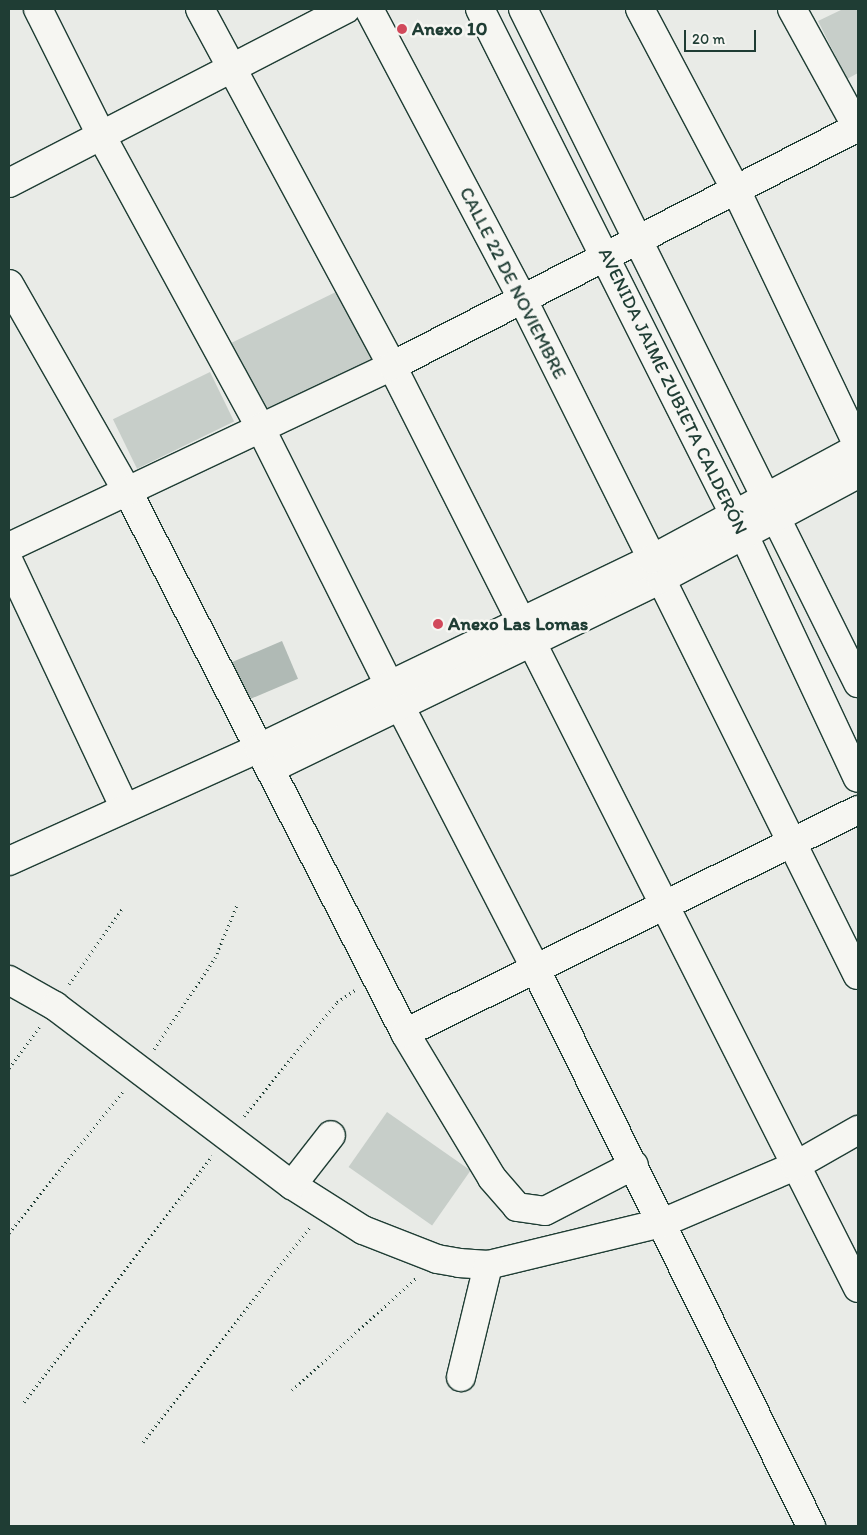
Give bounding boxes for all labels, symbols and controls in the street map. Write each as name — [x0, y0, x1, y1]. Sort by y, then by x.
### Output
place label: Anexo 10 — [412, 18, 487, 40]
scale bar — [687, 20, 760, 52]
marker: Anexo 10 — [396, 23, 408, 35]
text: 20 m — [692, 30, 725, 48]
street label: CALLE 22 DE NOVIEMBRE — [455, 183, 571, 383]
street label: AVENIDA JAIME ZUBIETA CALDERÓN — [594, 246, 752, 536]
place label: Anexo Las Lomas — [448, 613, 588, 635]
marker: Anexo Las Lomas — [432, 618, 444, 630]

